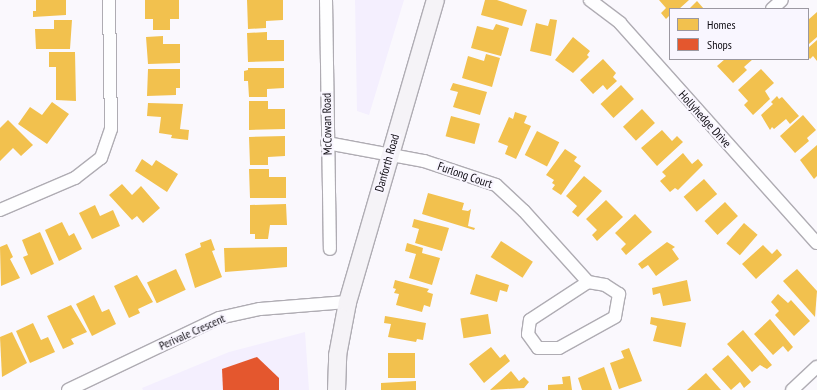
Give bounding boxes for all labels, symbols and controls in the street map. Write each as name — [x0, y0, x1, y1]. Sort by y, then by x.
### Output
legend — [669, 8, 809, 60]
text: Homes — [707, 17, 735, 32]
text: Shops — [707, 37, 732, 52]
street label: Hollyhedge Drive — [676, 88, 734, 150]
street label: McCowan Road — [319, 93, 335, 155]
street label: Danforth Road — [372, 132, 402, 194]
street label: Furlong Court — [436, 159, 494, 191]
street label: Perivale Crescent — [157, 311, 227, 353]

